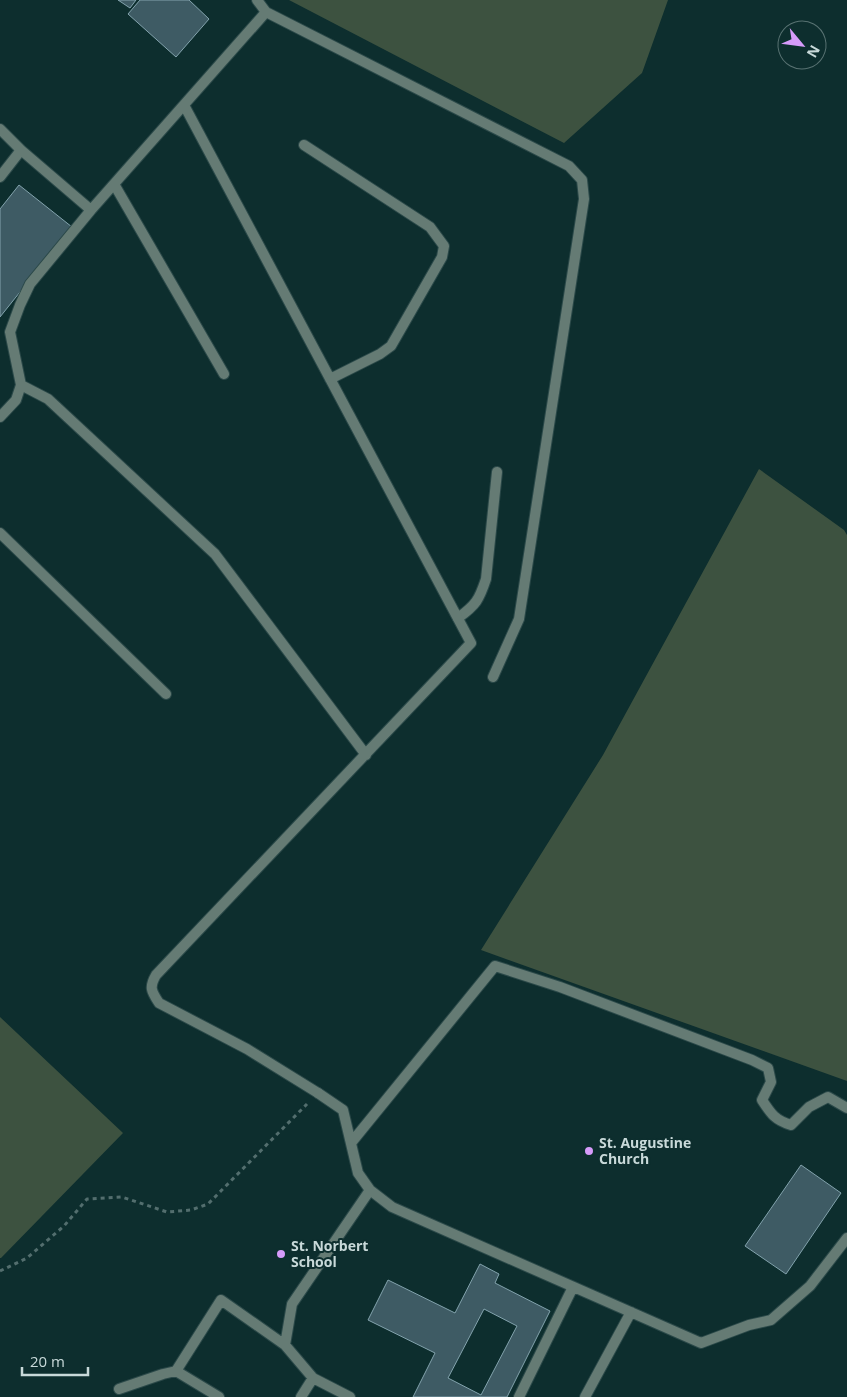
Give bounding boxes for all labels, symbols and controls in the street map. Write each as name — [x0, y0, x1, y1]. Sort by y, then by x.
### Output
north arrow — [777, 20, 827, 70]
text: N — [803, 42, 825, 61]
place label: St. Augustine Church — [599, 1133, 691, 1168]
marker: St. Augustine Church — [583, 1145, 595, 1157]
place label: St. Norbert School — [291, 1236, 368, 1271]
marker: St. Norbert School — [275, 1248, 287, 1260]
scale bar — [22, 1344, 89, 1376]
text: 20 m — [30, 1351, 65, 1371]

